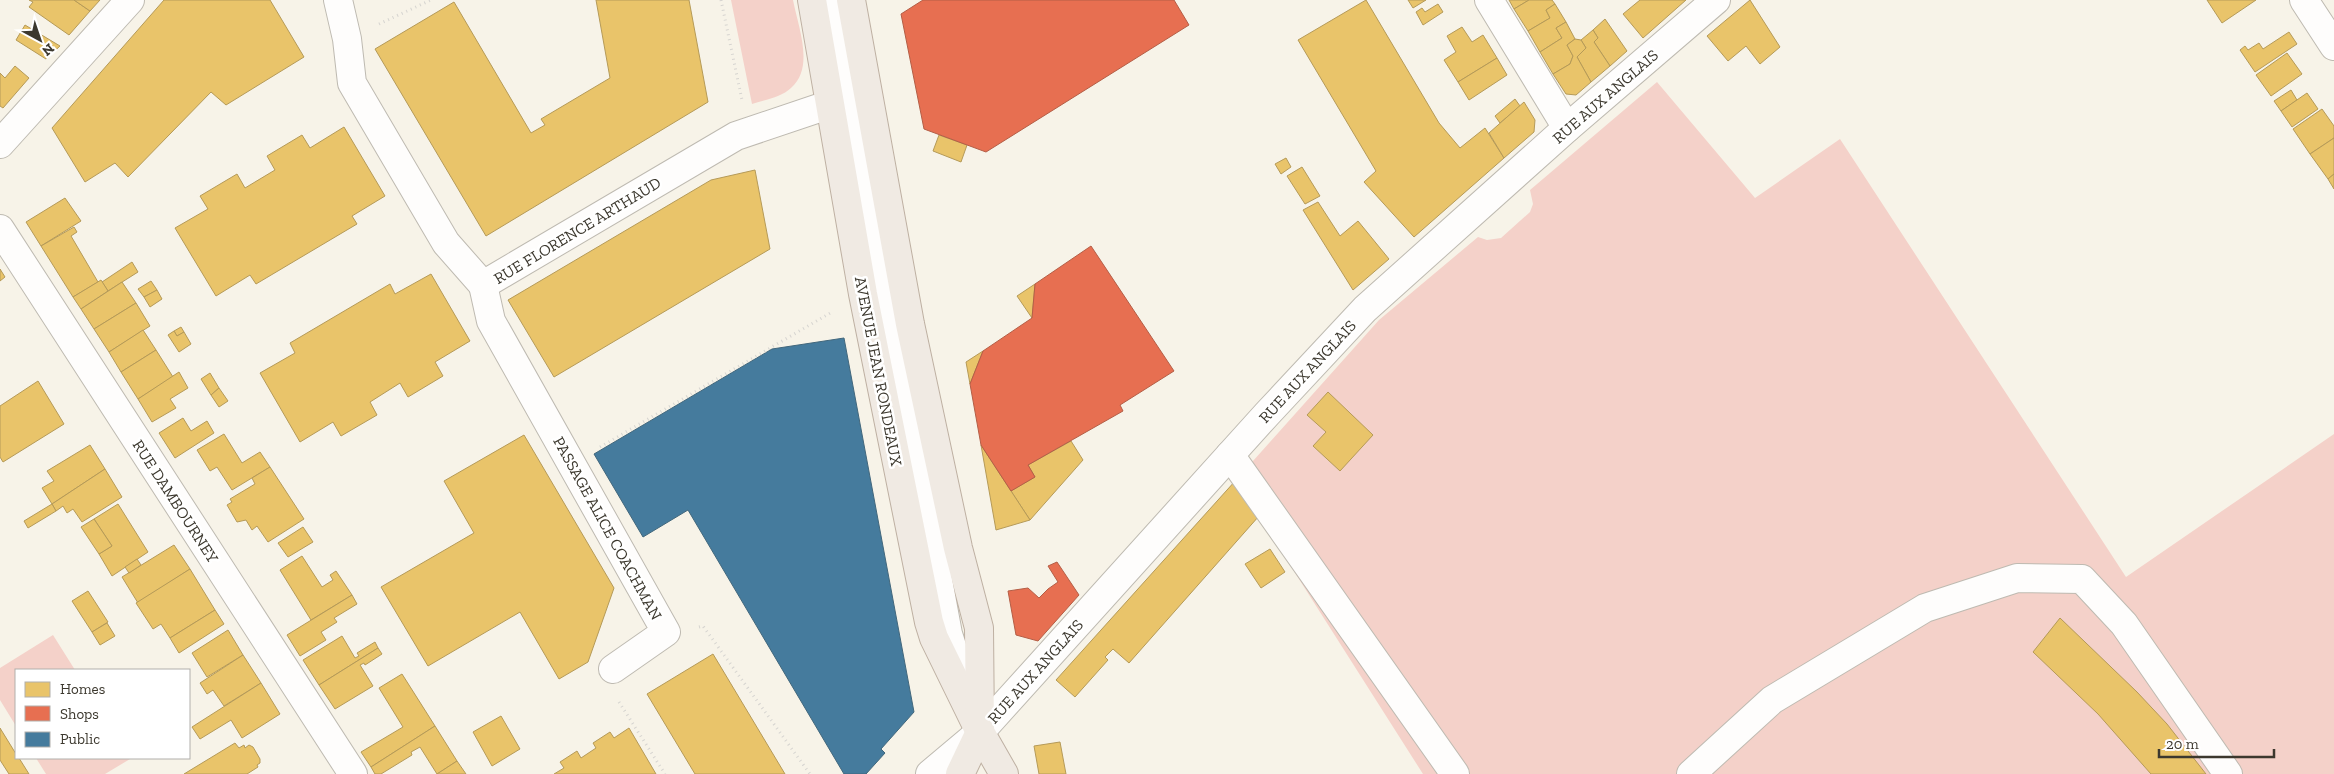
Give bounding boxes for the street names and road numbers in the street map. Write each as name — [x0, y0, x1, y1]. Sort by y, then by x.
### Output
street label: RUE AUX ANGLAIS — [1549, 45, 1662, 147]
street label: RUE FLORENCE ARTHAUD — [490, 173, 664, 288]
street label: AVENUE JEAN RONDEAUX — [851, 275, 906, 467]
street label: RUE AUX ANGLAIS — [1255, 316, 1360, 427]
street label: PASSAGE ALICE COACHMAN — [549, 433, 666, 623]
street label: RUE DAMBOURNEY — [129, 436, 223, 567]
street label: RUE AUX ANGLAIS — [984, 615, 1087, 727]

